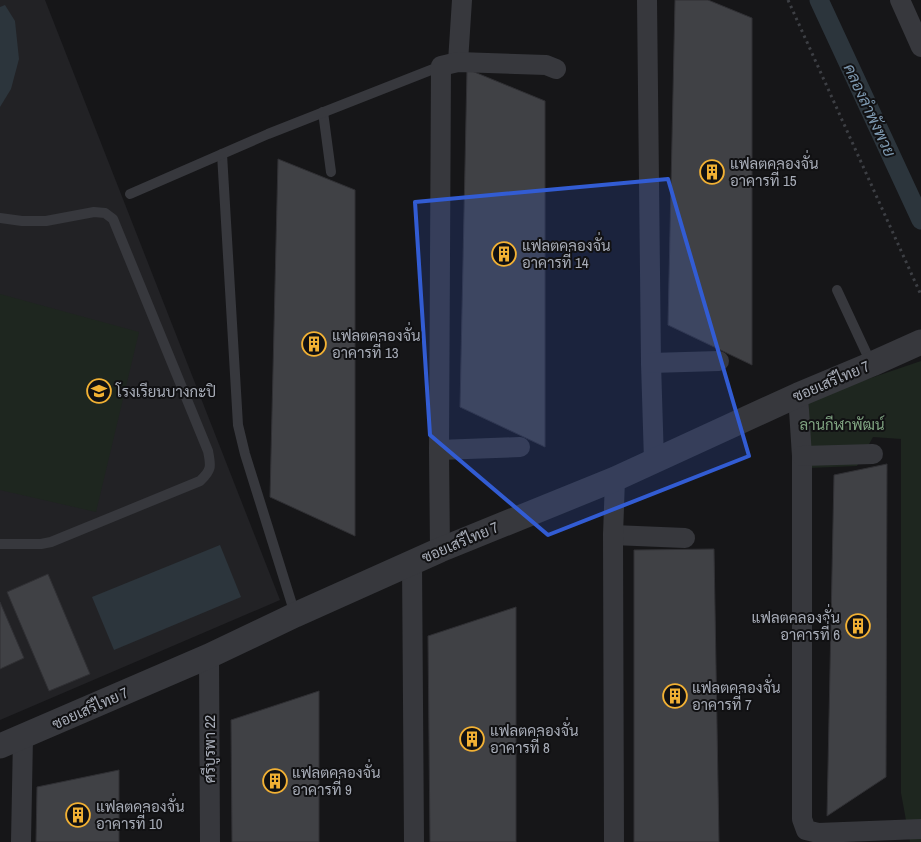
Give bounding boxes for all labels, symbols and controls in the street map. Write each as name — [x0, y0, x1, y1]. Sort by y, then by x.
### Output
water label: คลองลำพังพวย — [839, 60, 901, 160]
place label: แฟลตคลองจั่น อาคารที่ 15 — [730, 149, 819, 191]
building icon: แฟลตคลองจั่น อาคารที่ 15 — [699, 159, 725, 185]
place label: แฟลตคลองจั่น อาคารที่ 14 — [522, 231, 611, 273]
building icon: แฟลตคลองจั่น อาคารที่ 14 — [491, 241, 517, 267]
place label: แฟลตคลองจั่น อาคารที่ 13 — [332, 321, 421, 363]
building icon: แฟลตคลองจั่น อาคารที่ 13 — [301, 331, 327, 357]
street label: ซอยเสรีไทย 7 — [789, 355, 873, 407]
school or university icon: โรงเรียนบางกะปิ — [86, 378, 112, 404]
place label: โรงเรียนบางกะปิ — [115, 381, 216, 402]
park label: ลานกีฬาพัฒน์ — [799, 414, 885, 435]
street label: ซอยเสรีไทย 7 — [418, 516, 502, 568]
place label: แฟลตคลองจั่น อาคารที่ 6 — [751, 603, 840, 645]
building icon: แฟลตคลองจั่น อาคารที่ 6 — [845, 613, 871, 639]
place label: แฟลตคลองจั่น อาคารที่ 7 — [692, 673, 781, 715]
street label: ซอยเสรีไทย 7 — [48, 682, 132, 734]
building icon: แฟลตคลองจั่น อาคารที่ 7 — [662, 683, 688, 709]
street label: ศรีบูรพา 22 — [199, 715, 220, 783]
place label: แฟลตคลองจั่น อาคารที่ 8 — [490, 716, 579, 758]
building icon: แฟลตคลองจั่น อาคารที่ 8 — [459, 726, 485, 752]
place label: แฟลตคลองจั่น อาคารที่ 9 — [292, 758, 381, 800]
building icon: แฟลตคลองจั่น อาคารที่ 9 — [262, 768, 288, 794]
place label: แฟลตคลองจั่น อาคารที่ 10 — [96, 792, 185, 834]
building icon: แฟลตคลองจั่น อาคารที่ 10 — [65, 802, 91, 828]

